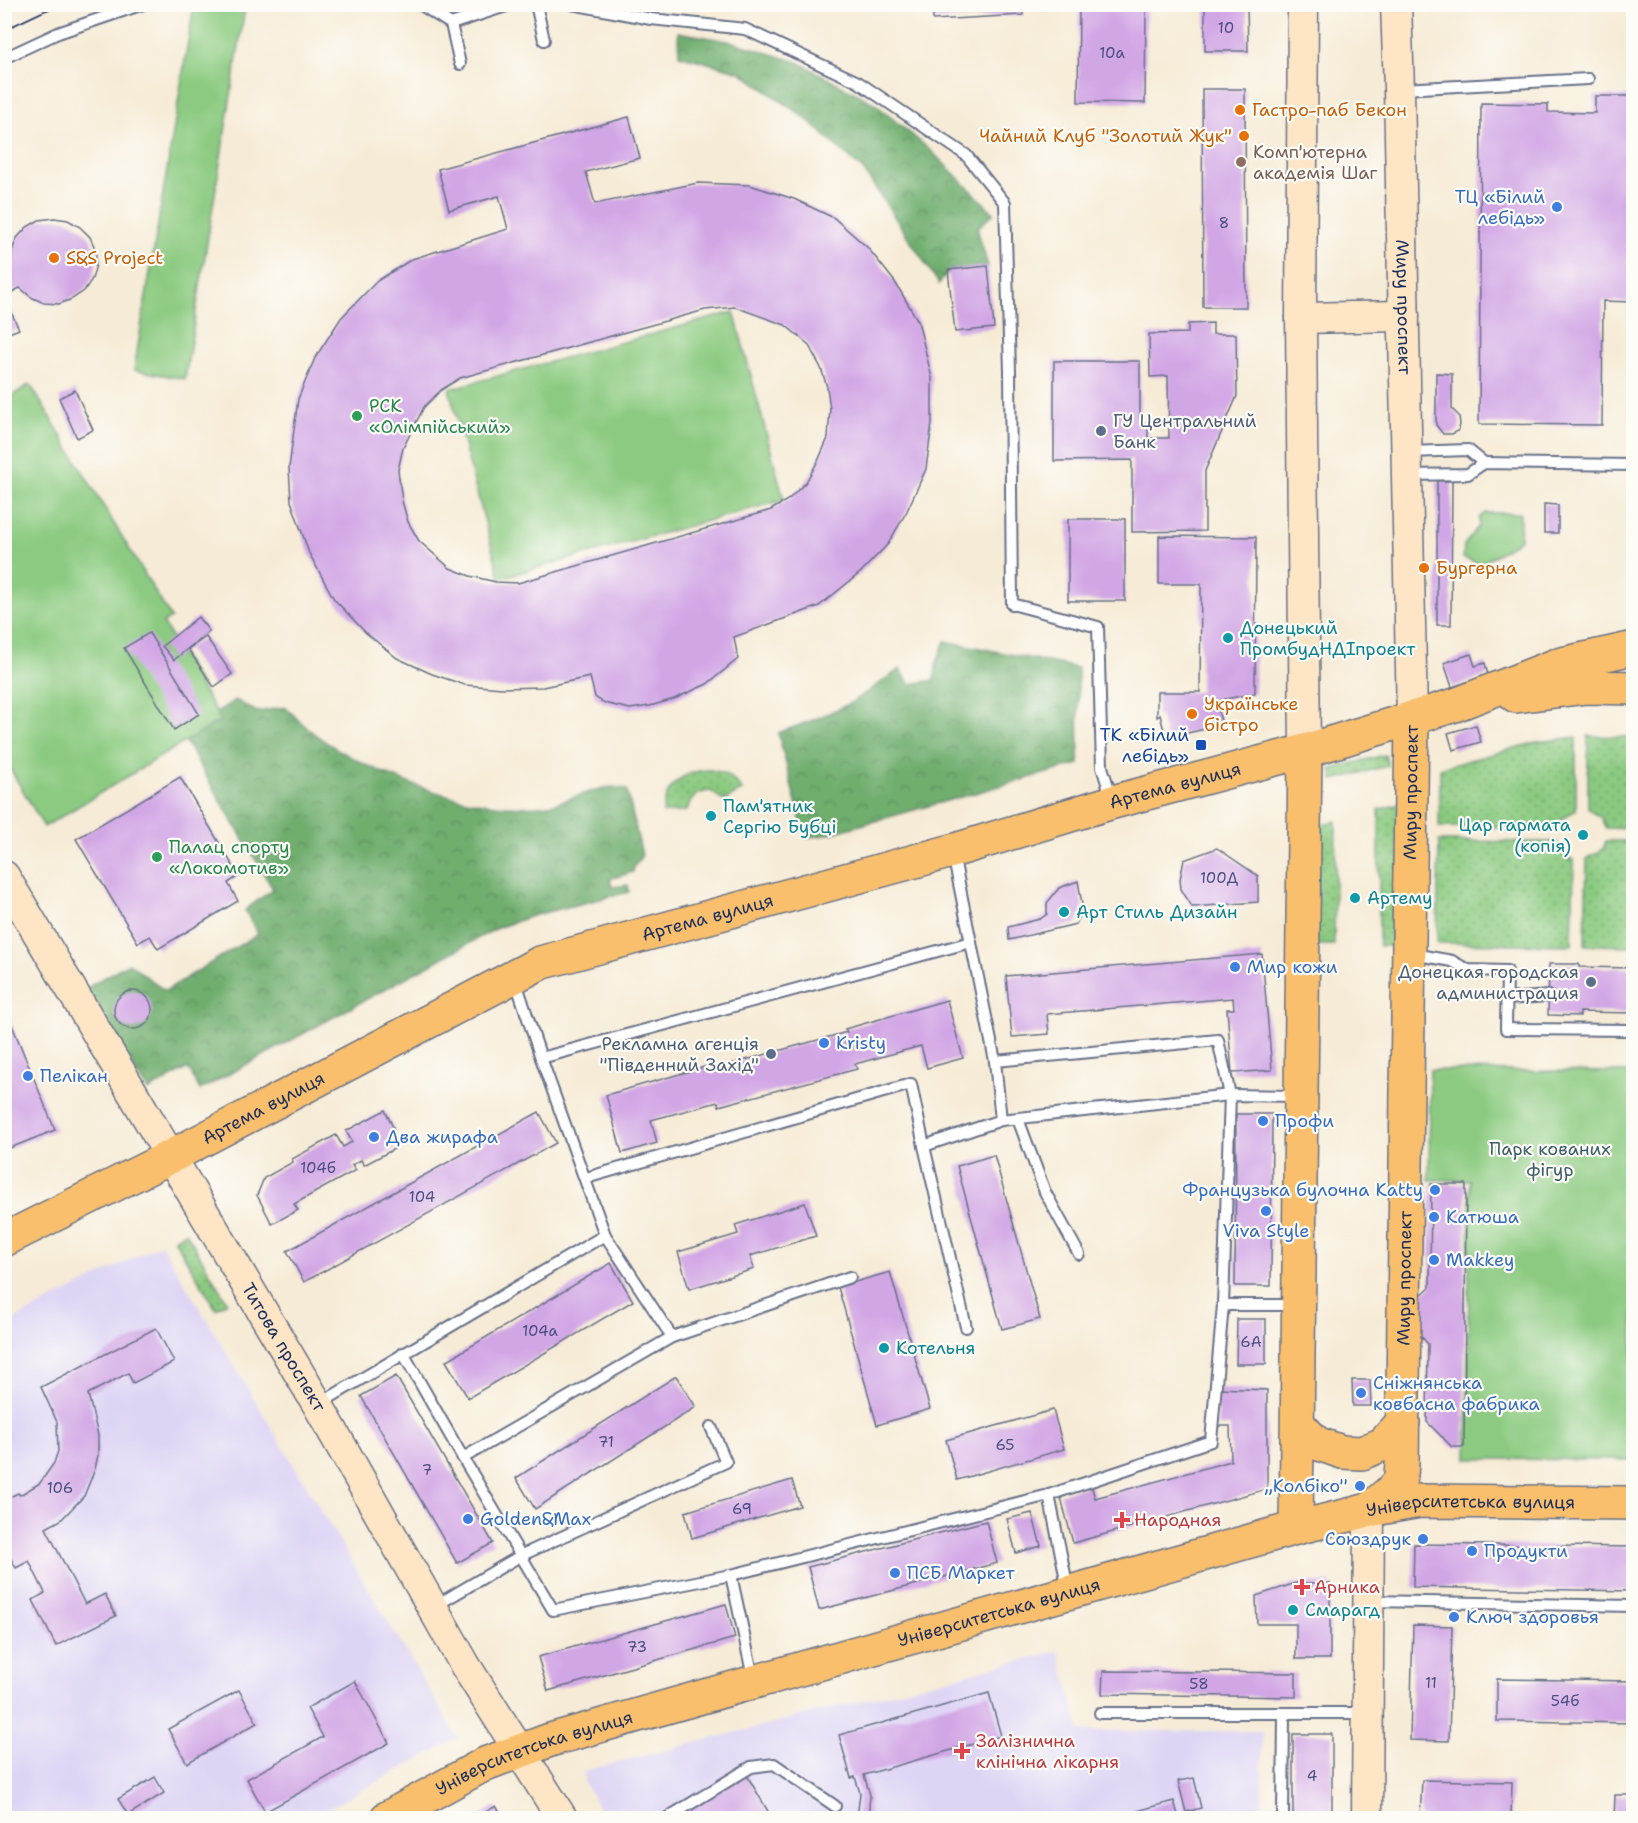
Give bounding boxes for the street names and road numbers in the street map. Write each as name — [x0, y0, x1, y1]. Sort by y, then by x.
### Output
street label: Миру проспект — [1390, 239, 1417, 376]
street label: Миру проспект — [1398, 724, 1424, 860]
street label: Артема вулиця — [1107, 756, 1244, 814]
street label: Артема вулиця — [639, 888, 776, 947]
street label: Артема вулиця — [198, 1066, 329, 1150]
street label: Миру проспект — [1392, 1210, 1417, 1346]
street label: Титова проспект — [236, 1278, 332, 1417]
street label: Університетська вулиця — [1364, 1489, 1575, 1522]
street label: Університетська вулиця — [895, 1572, 1103, 1653]
street label: Університетська вулиця — [431, 1705, 636, 1801]

